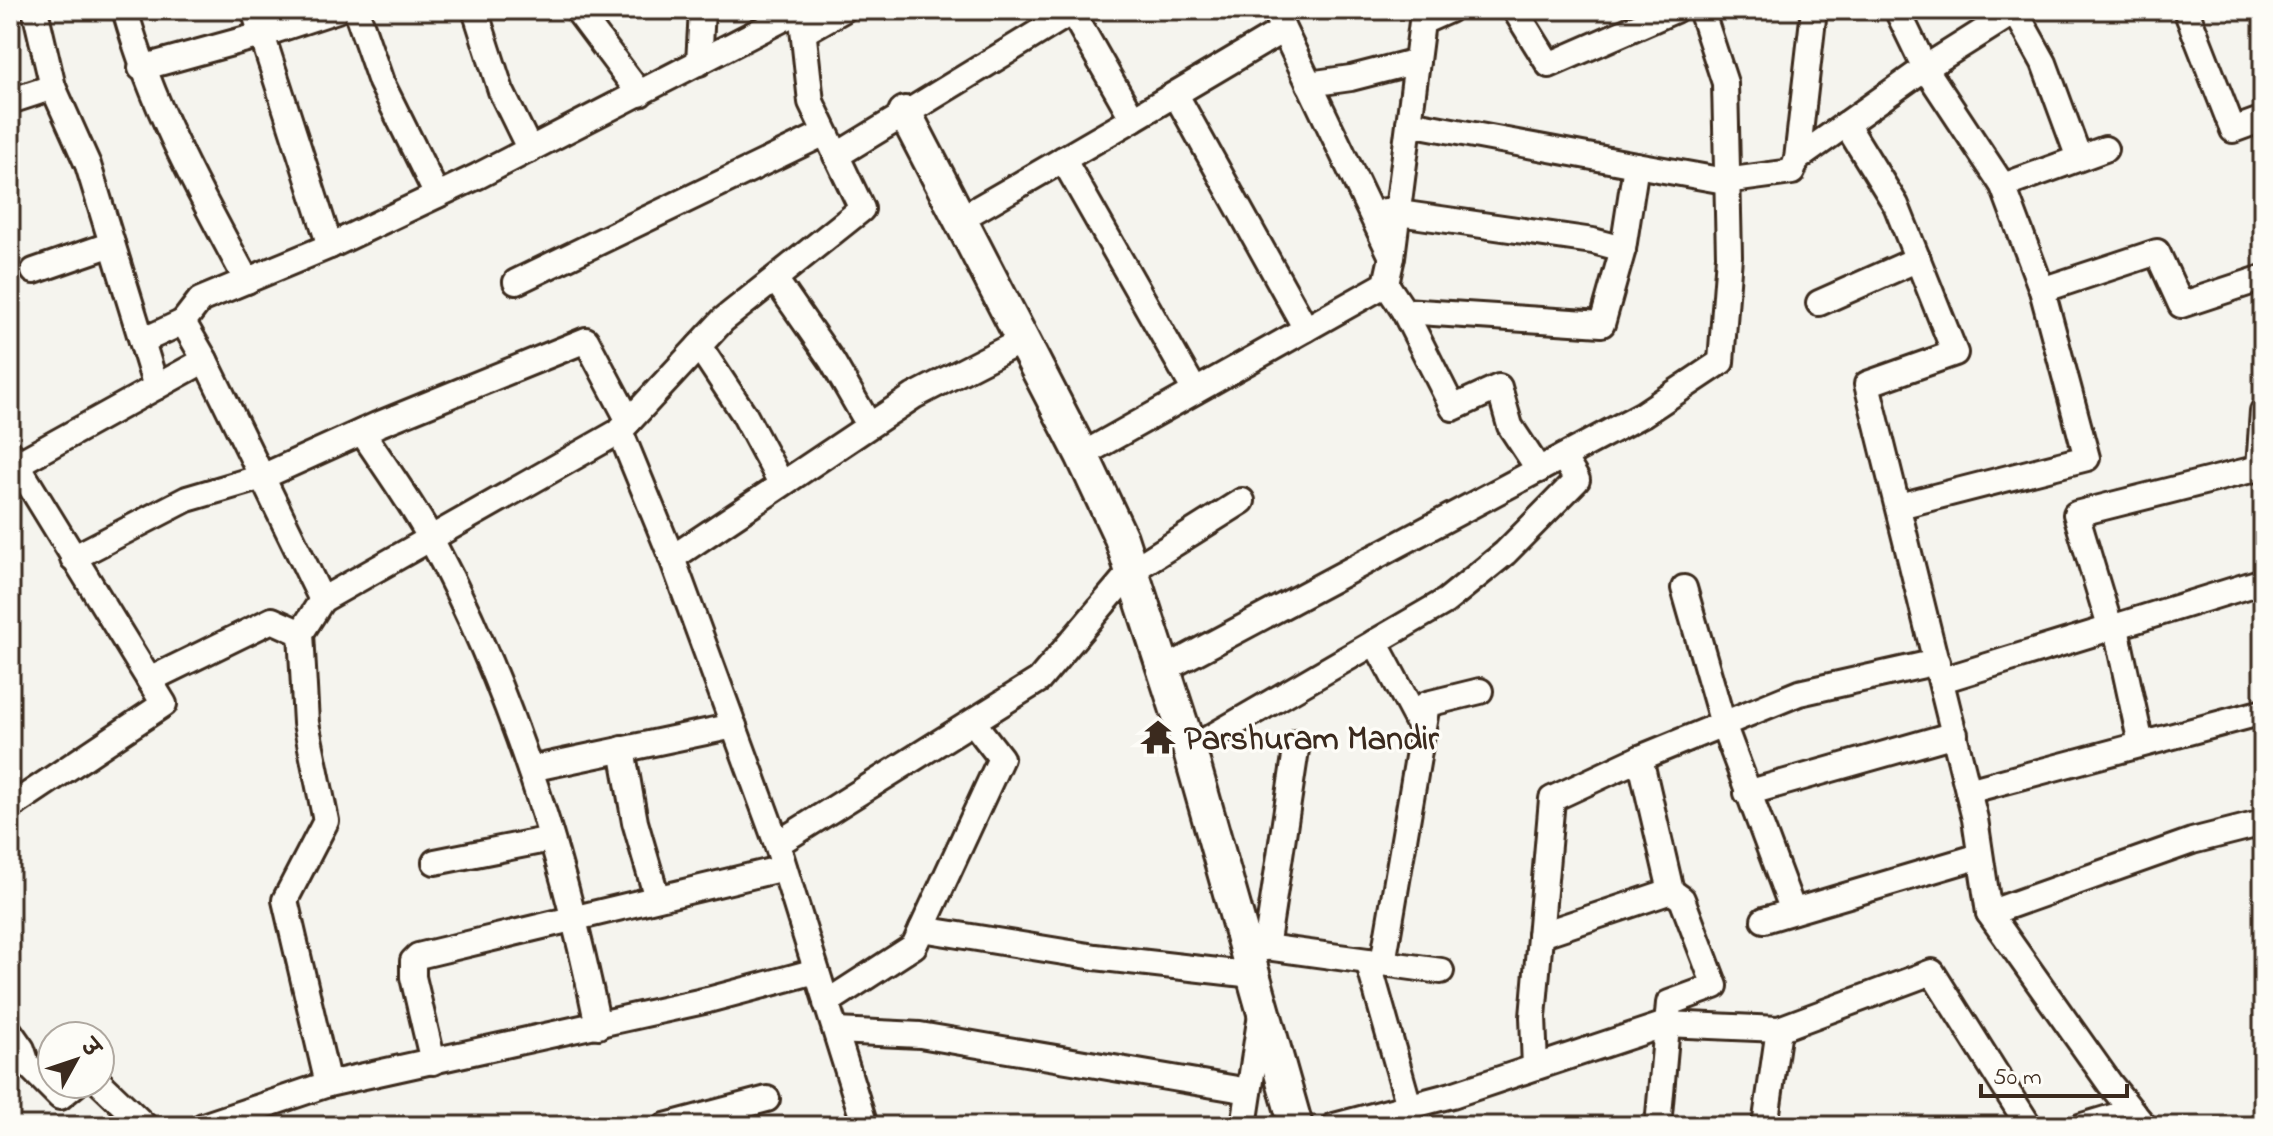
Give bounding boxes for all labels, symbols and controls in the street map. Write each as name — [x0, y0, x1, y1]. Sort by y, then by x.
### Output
place label: Parshuram Mandir — [1184, 716, 1440, 766]
temple icon: Parshuram Mandir — [1139, 718, 1177, 756]
north arrow — [36, 1020, 116, 1100]
text: उ — [71, 1032, 107, 1067]
scale bar — [1981, 1048, 2127, 1098]
text: 50 m — [1993, 1061, 2042, 1096]

